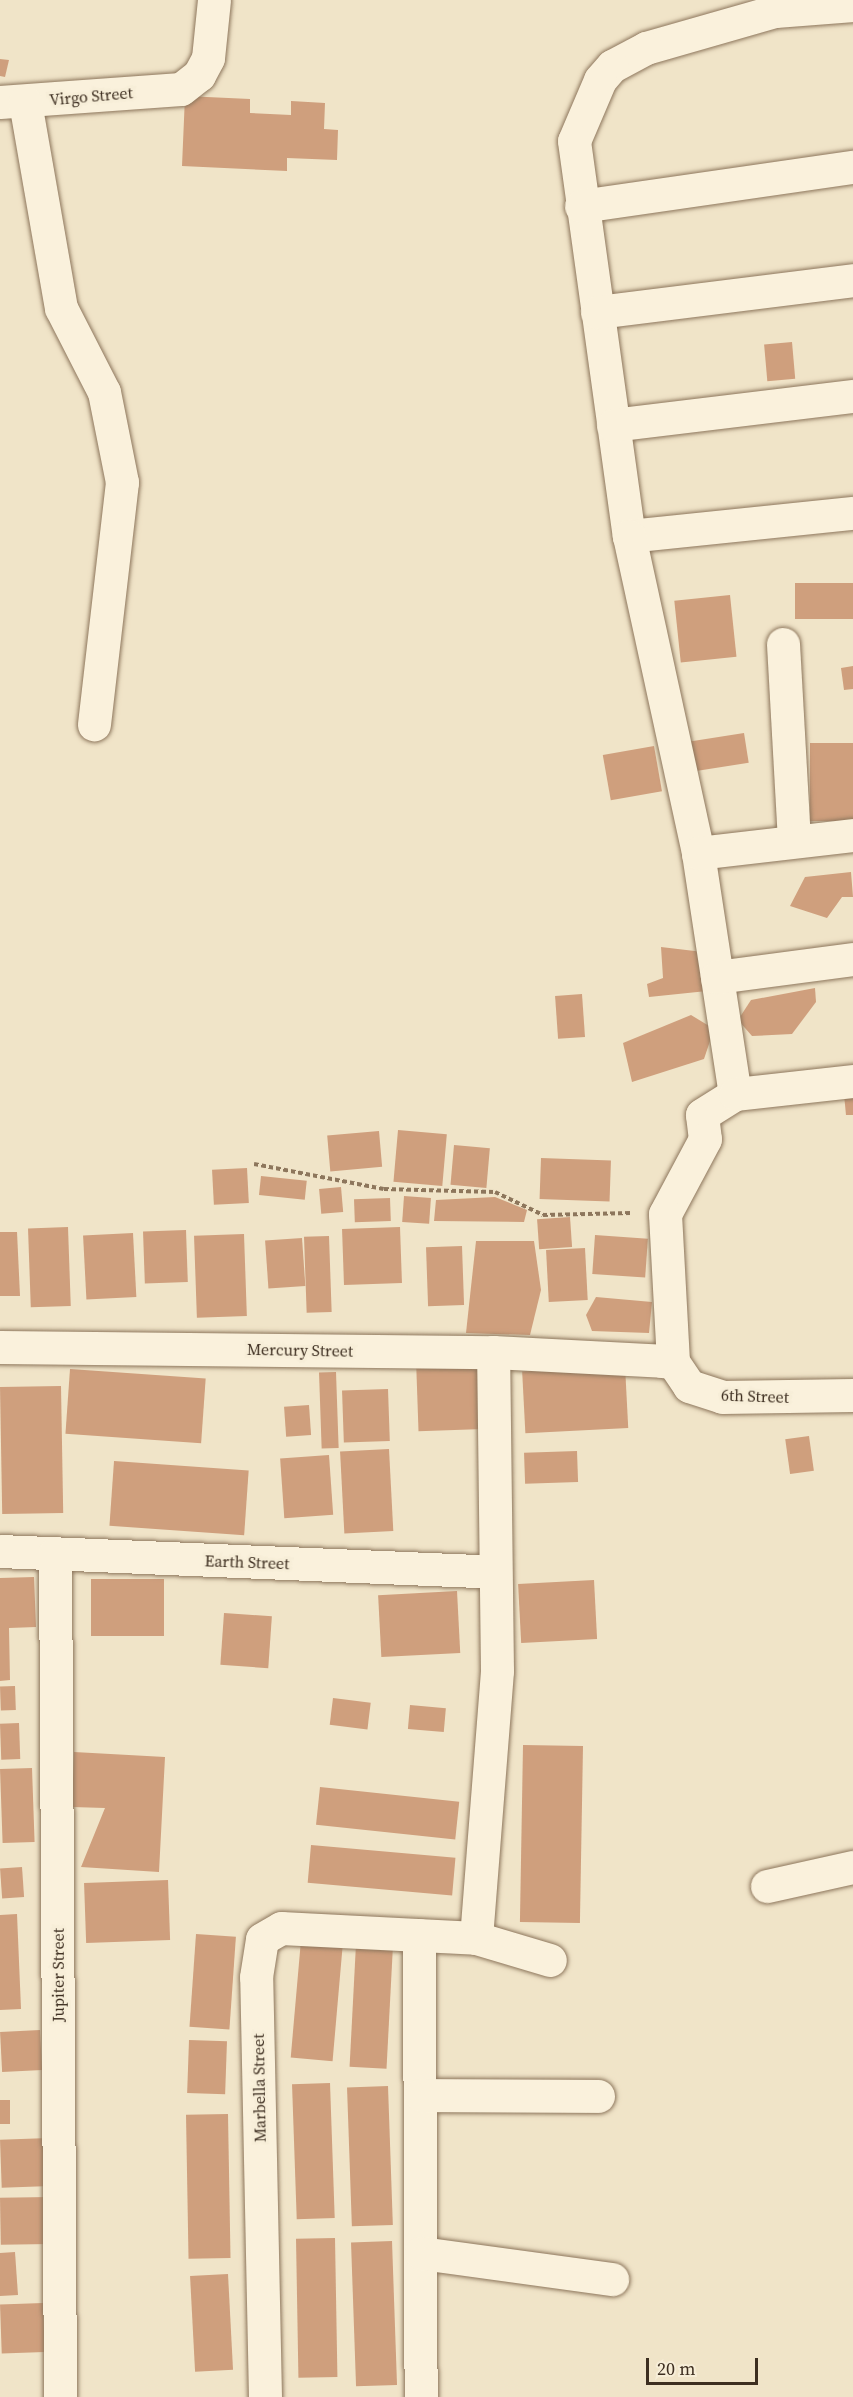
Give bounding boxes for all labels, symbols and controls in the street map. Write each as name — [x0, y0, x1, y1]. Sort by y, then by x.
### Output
street label: Virgo Street — [48, 83, 134, 109]
street label: Mercury Street — [247, 1339, 353, 1361]
street label: 6th Street — [721, 1385, 789, 1407]
street label: Earth Street — [204, 1551, 290, 1573]
street label: Jupiter Street — [48, 1928, 68, 2022]
street label: Marbella Street — [248, 2034, 270, 2142]
scale bar — [649, 2346, 762, 2384]
text: 20 m — [657, 2356, 695, 2381]

